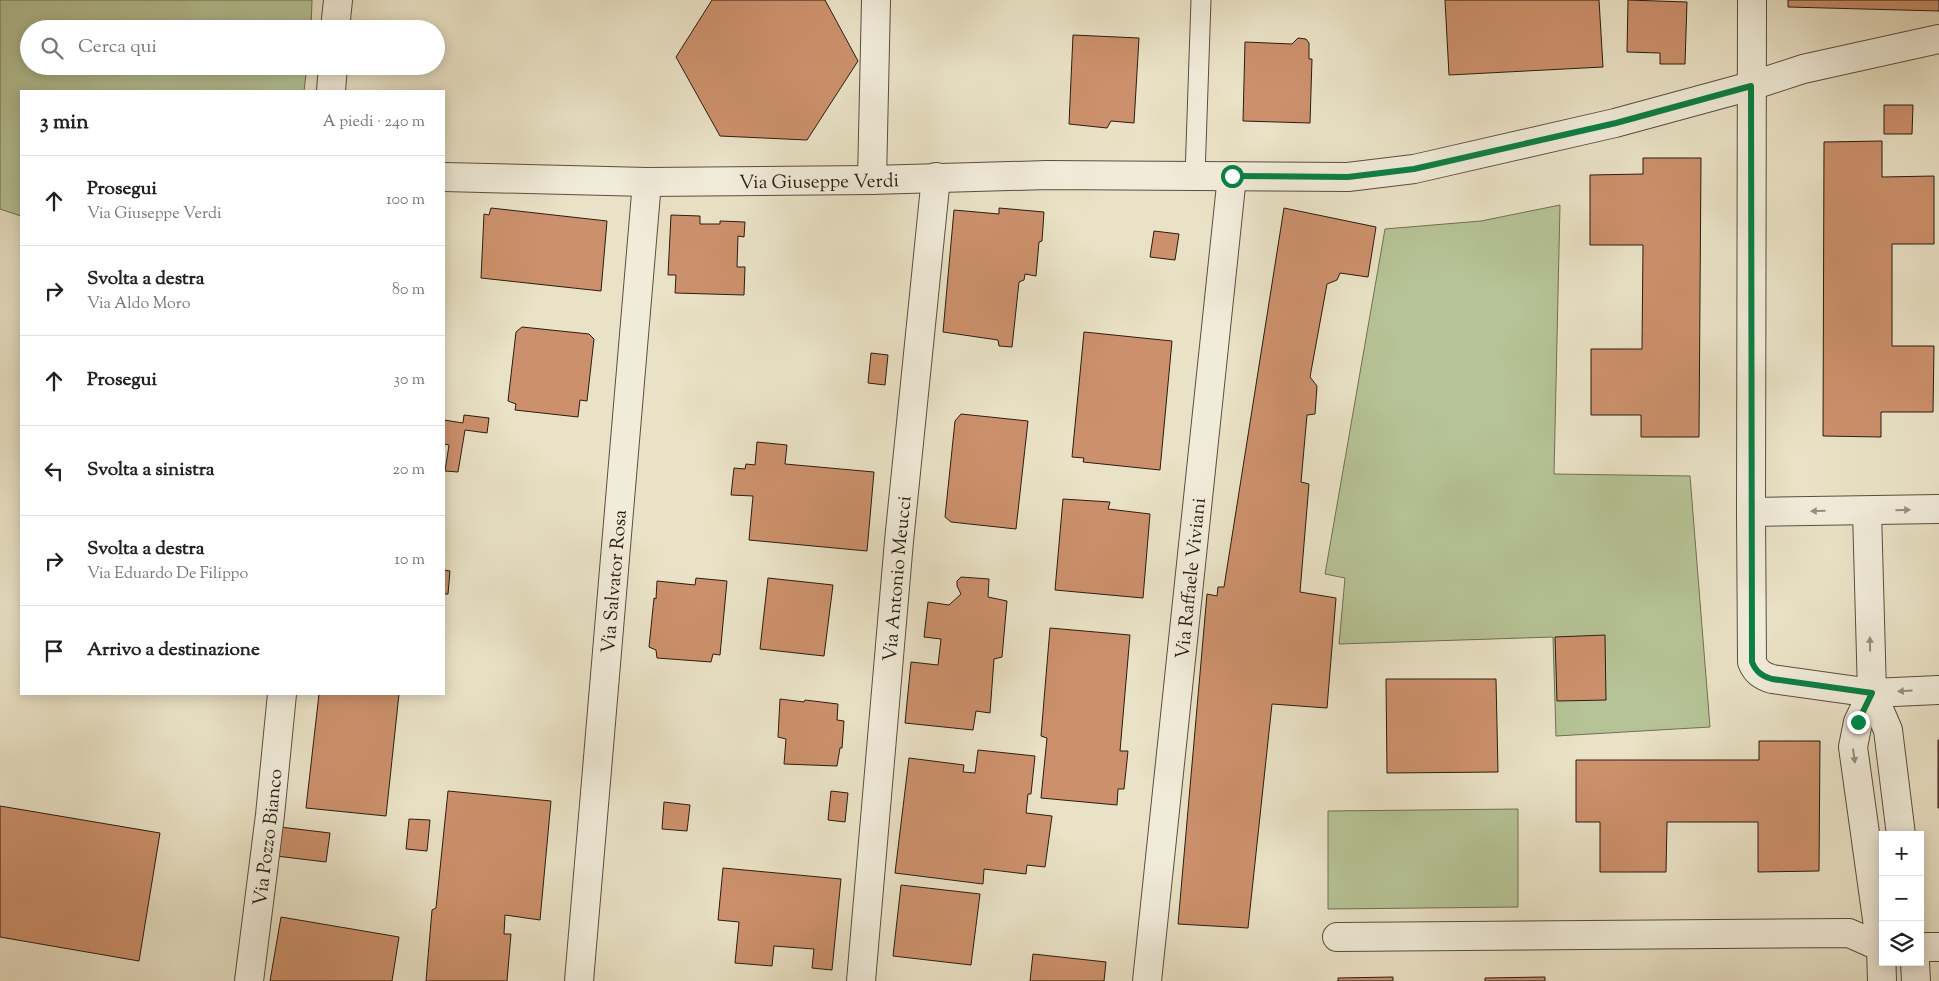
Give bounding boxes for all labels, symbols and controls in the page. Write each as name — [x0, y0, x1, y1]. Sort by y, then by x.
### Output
search box — [20, 20, 445, 75]
icon: search — [38, 34, 66, 62]
text: Cerca qui — [78, 34, 157, 61]
text: 3 min — [40, 108, 89, 138]
text: A piedi · 240 m — [323, 111, 425, 134]
route start — [1221, 165, 1244, 188]
street label: Via Giuseppe Verdi — [739, 168, 899, 197]
text: Prosegui — [87, 176, 157, 203]
icon: ahead — [40, 187, 68, 215]
text: 100 m — [386, 189, 425, 212]
text: Via Giuseppe Verdi — [87, 203, 222, 226]
text: Svolta a destra — [87, 266, 204, 293]
icon: right — [40, 277, 68, 305]
text: 80 m — [392, 279, 425, 302]
text: Via Aldo Moro — [87, 293, 191, 316]
icon: ahead — [40, 367, 68, 395]
text: Prosegui — [87, 367, 157, 394]
text: 30 m — [394, 369, 425, 392]
icon: left — [40, 457, 68, 485]
text: Svolta a sinistra — [87, 457, 215, 484]
text: 20 m — [392, 459, 425, 482]
street label: Via Antonio Meucci — [878, 495, 920, 663]
street label: Via Raffaele Viviani — [1170, 497, 1214, 660]
one-way arrow — [1895, 506, 1911, 514]
one-way arrow — [1810, 507, 1826, 515]
street label: Via Salvator Rosa — [596, 509, 635, 655]
text: Svolta a destra — [87, 536, 204, 563]
icon: right — [40, 547, 68, 575]
text: 10 m — [395, 549, 425, 572]
text: Via Eduardo De Filippo — [87, 563, 248, 586]
one-way arrow — [1866, 636, 1874, 652]
icon: arrive — [40, 637, 68, 665]
text: Arrivo a destinazione — [87, 637, 260, 664]
one-way arrow — [1897, 688, 1913, 696]
route end — [1847, 711, 1870, 734]
one-way arrow — [1850, 748, 1858, 764]
street label: Via Pozzo Bianco — [248, 768, 291, 908]
map controls — [1879, 831, 1924, 966]
button: + — [1879, 831, 1924, 876]
button: − — [1879, 876, 1924, 921]
button: layers — [1879, 921, 1924, 966]

